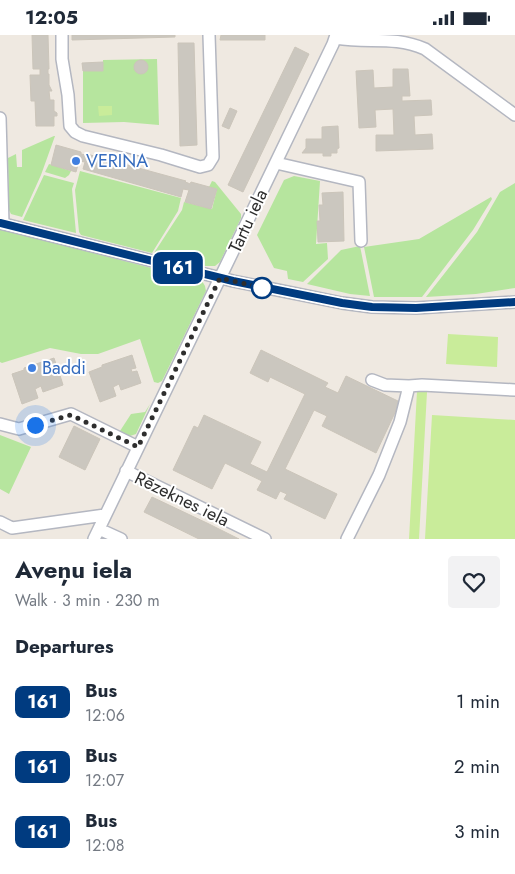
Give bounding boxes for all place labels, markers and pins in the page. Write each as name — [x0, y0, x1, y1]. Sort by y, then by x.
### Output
place label: VERINA — [86, 148, 148, 174]
marker: VERINA — [70, 155, 82, 167]
unlabelled marker — [251, 277, 273, 299]
place label: Baddi — [42, 355, 86, 381]
marker: Baddi — [26, 362, 38, 374]

